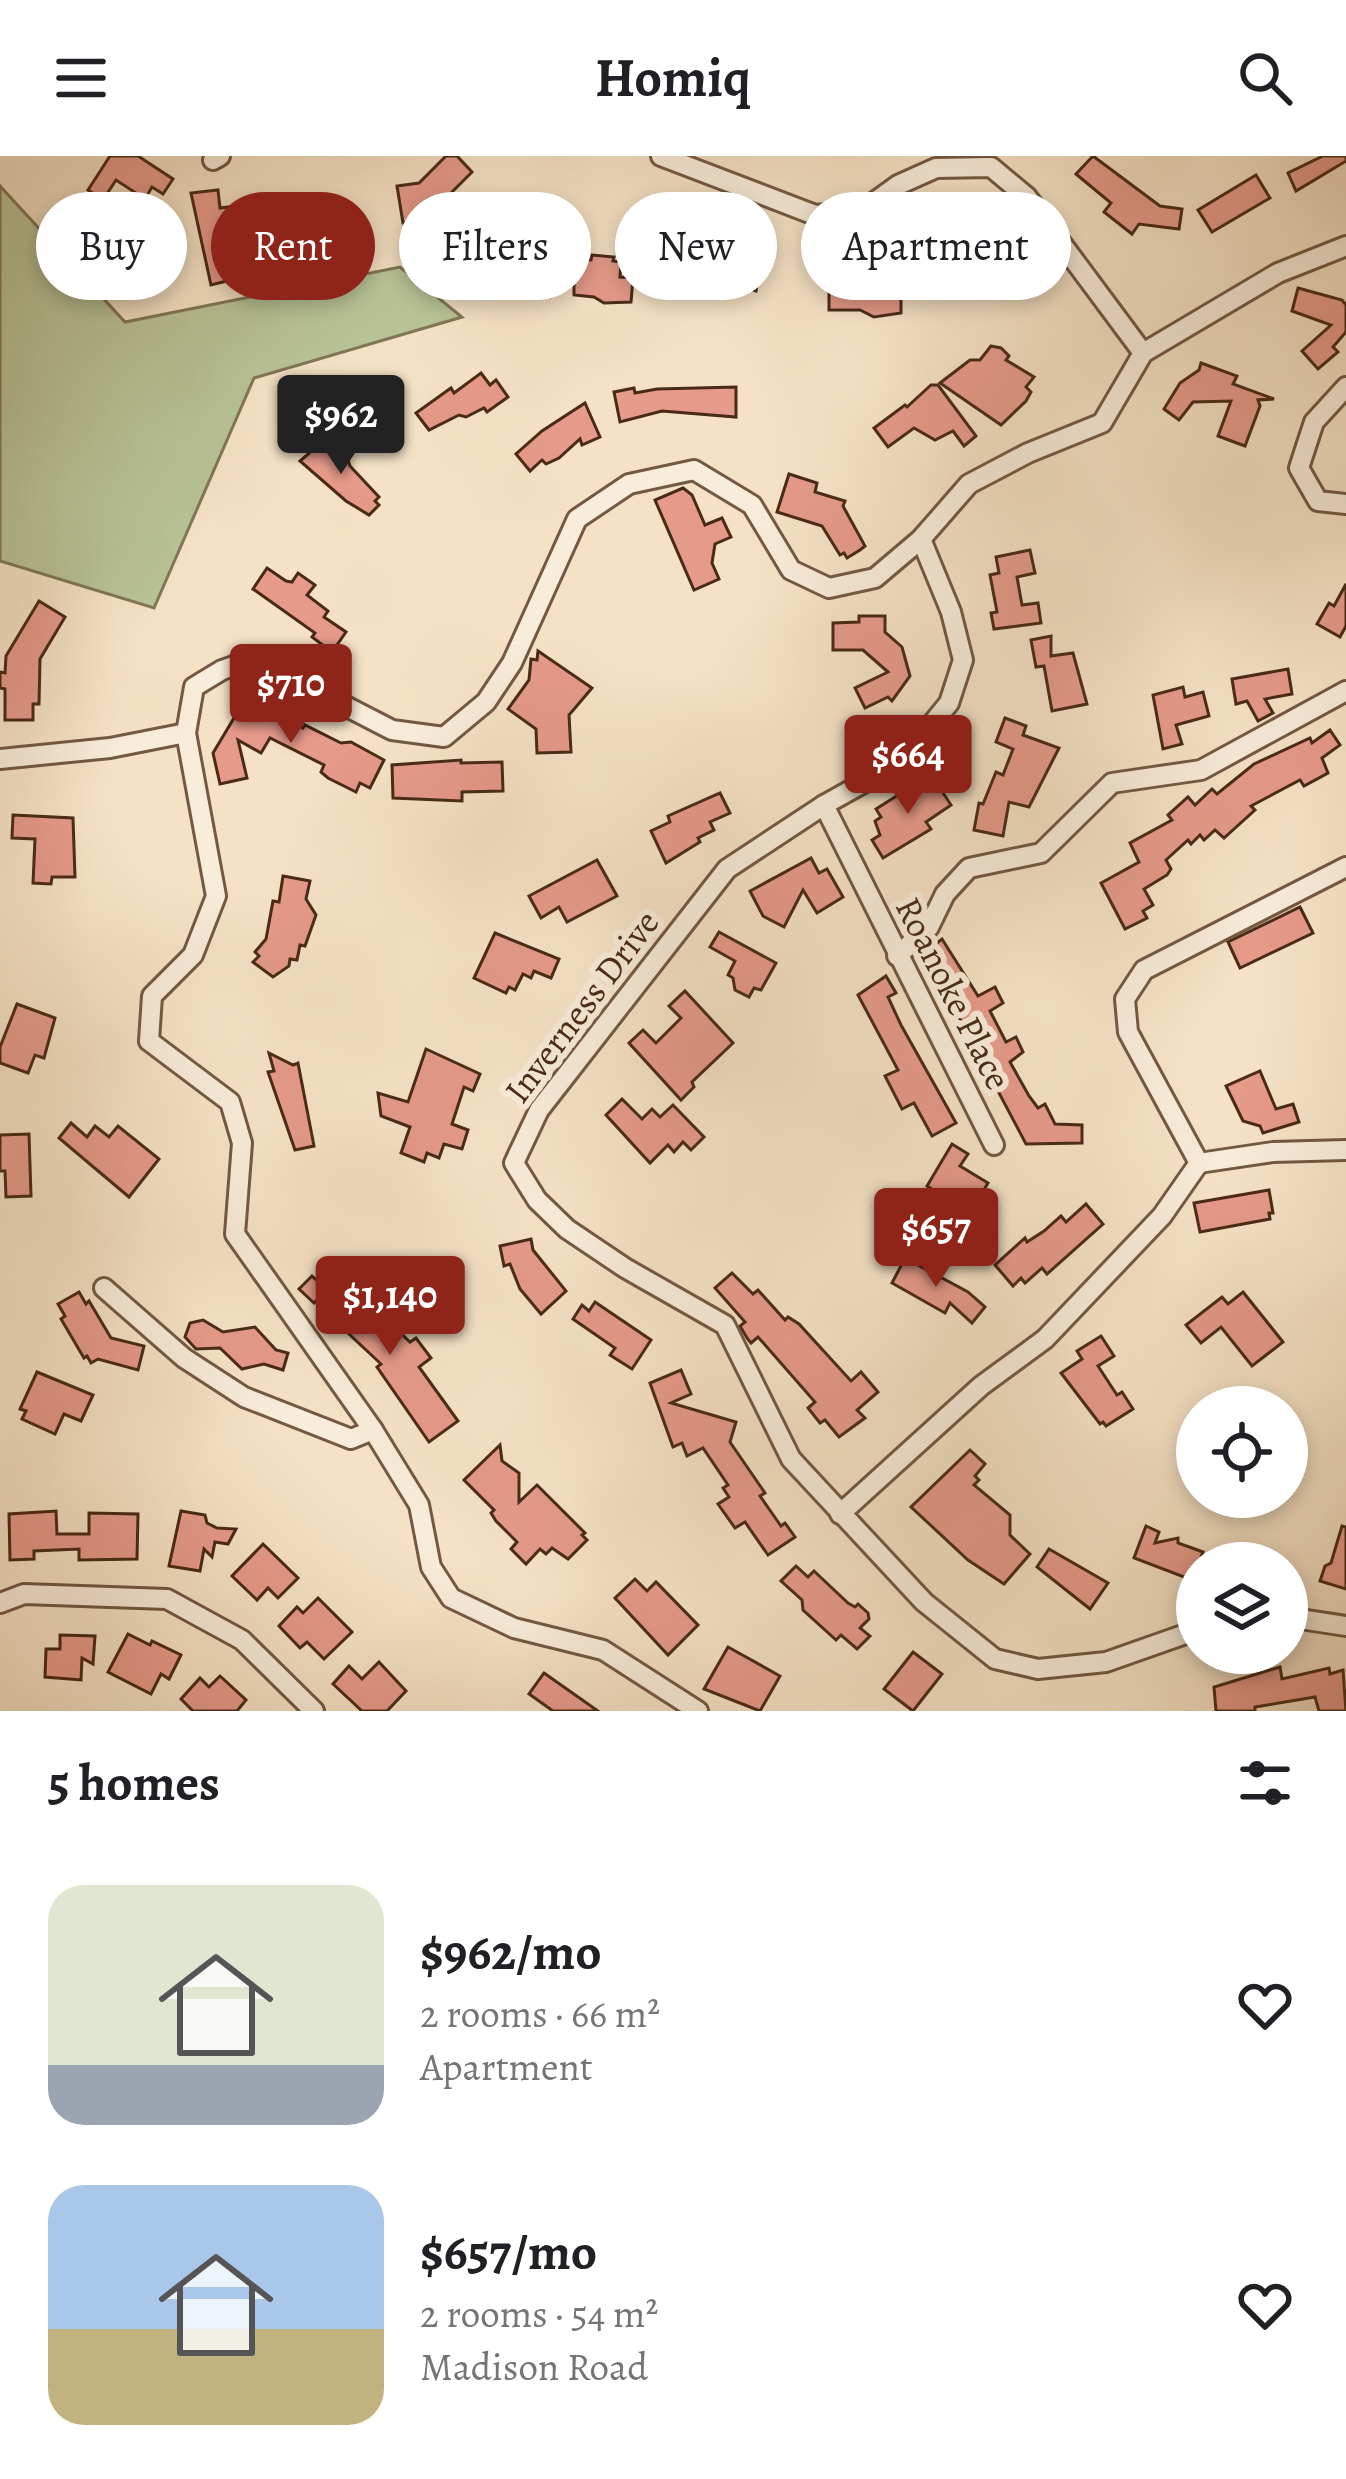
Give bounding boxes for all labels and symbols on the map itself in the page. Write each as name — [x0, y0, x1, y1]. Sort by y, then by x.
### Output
pin: $962 — [270, 375, 412, 477]
pin: $710 — [220, 644, 362, 746]
pin: $664 — [837, 715, 979, 817]
street label: Roanoke Place — [884, 889, 1023, 1098]
street label: Inverness Drive — [493, 900, 670, 1113]
pin: $657 — [865, 1188, 1007, 1290]
pin: $1,140 — [292, 1256, 488, 1358]

